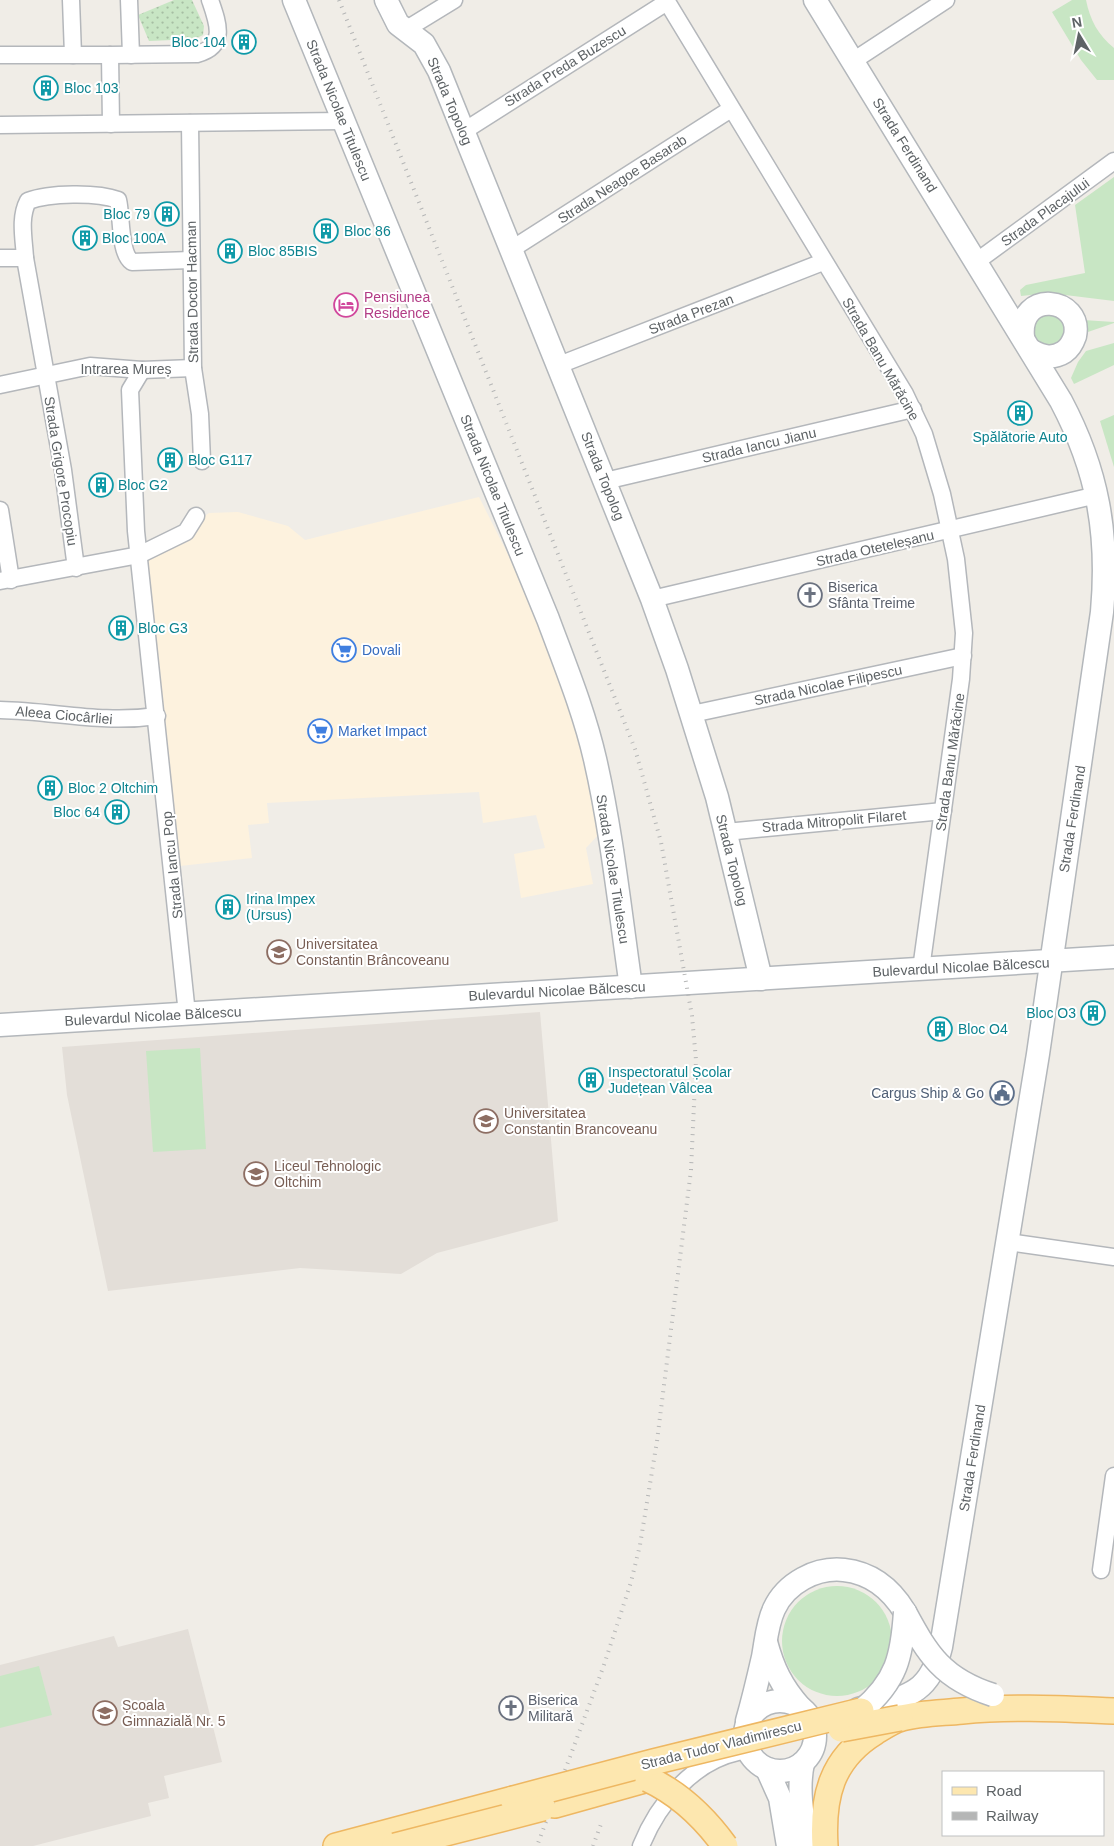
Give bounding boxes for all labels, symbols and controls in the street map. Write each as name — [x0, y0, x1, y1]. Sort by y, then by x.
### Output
north arrow — [1054, 10, 1104, 60]
text: N — [1070, 13, 1083, 31]
street label: Strada Preda Buzescu — [501, 22, 629, 110]
building icon: Bloc 104 — [231, 29, 257, 55]
place label: Bloc 104 — [172, 34, 226, 50]
street label: Strada Nicolae Titulescu — [303, 37, 375, 183]
street label: Strada Topolog — [424, 55, 476, 147]
building icon: Bloc 103 — [33, 75, 59, 101]
place label: Bloc 103 — [64, 80, 119, 96]
street label: Strada Ferdinand — [870, 95, 940, 195]
street label: Strada Neagoe Basarab — [555, 131, 690, 227]
street label: Strada Placajului — [998, 175, 1092, 249]
building icon: Bloc 79 — [154, 201, 180, 227]
place label: Bloc 79 — [103, 206, 150, 222]
building icon: Bloc 86 — [313, 218, 339, 244]
street label: Strada Doctor Hacman — [183, 221, 201, 363]
place label: Bloc 86 — [344, 223, 391, 239]
building icon: Bloc 100A — [72, 225, 98, 251]
place label: Bloc 100A — [102, 230, 166, 246]
building icon: Bloc 85BIS — [217, 238, 243, 264]
place label: Bloc 85BIS — [248, 243, 317, 259]
place label: Pensiunea Residence — [364, 289, 430, 321]
street label: Strada Prezan — [646, 290, 736, 338]
hotel icon: Pensiunea Residence — [333, 292, 359, 318]
street label: Strada Banu Mărăcine — [839, 295, 923, 424]
street label: Intrarea Mureș — [80, 361, 172, 377]
street label: Strada Grigore Procopiu — [41, 395, 81, 547]
building icon: Spălătorie Auto — [1007, 400, 1033, 426]
street label: Strada Nicolae Titulescu — [457, 412, 529, 558]
street label: Strada Iancu Jianu — [700, 424, 818, 466]
street label: Strada Topolog — [578, 429, 628, 523]
place label: Spălătorie Auto — [973, 429, 1068, 445]
building icon: Bloc G117 — [157, 447, 183, 473]
place label: Bloc G117 — [188, 452, 253, 468]
building icon: Bloc G2 — [88, 472, 114, 498]
place label: Bloc G2 — [118, 477, 168, 493]
street label: Strada Oteteleșanu — [814, 527, 936, 569]
place label: Biserica Sfânta Treime — [828, 579, 915, 611]
church icon: Biserica Sfânta Treime — [797, 582, 823, 608]
building icon: Bloc G3 — [108, 615, 134, 641]
place label: Bloc G3 — [138, 620, 188, 636]
supermarket icon: Dovali — [331, 637, 357, 663]
place label: Dovali — [362, 642, 401, 658]
street label: Strada Nicolae Filipescu — [753, 661, 903, 709]
street label: Strada Banu Mărăcine — [932, 692, 968, 832]
street label: Aleea Ciocârliei — [15, 703, 113, 727]
supermarket icon: Market Impact — [307, 718, 333, 744]
place label: Market Impact — [338, 723, 427, 739]
street label: Strada Ferdinand — [1056, 764, 1088, 874]
building icon: Bloc 2 Oltchim — [37, 775, 63, 801]
place label: Bloc 2 Oltchim — [68, 780, 158, 796]
street label: Strada Nicolae Titulescu — [593, 793, 633, 945]
building icon: Bloc 64 — [104, 799, 130, 825]
place label: Bloc 64 — [53, 804, 100, 820]
street label: Strada Mitropolit Filaret — [761, 807, 907, 835]
street label: Strada Iancu Pop — [158, 810, 186, 920]
street label: Strada Topolog — [713, 812, 751, 908]
place label: Irina Impex (Ursus) — [246, 891, 315, 923]
building icon: Irina Impex (Ursus) — [215, 894, 241, 920]
place label: Universitatea Constantin Brâncoveanu — [296, 936, 449, 968]
school or university icon: Universitatea Constantin Brâncoveanu — [266, 939, 292, 965]
street label: Bulevardul Nicolae Bălcescu — [872, 954, 1050, 980]
street label: Bulevardul Nicolae Bălcescu — [468, 978, 646, 1004]
building icon: Bloc O3 — [1080, 1000, 1106, 1026]
street label: Bulevardul Nicolae Bălcescu — [64, 1003, 242, 1029]
place label: Bloc O3 — [1026, 1005, 1076, 1021]
building icon: Bloc O4 — [927, 1016, 953, 1042]
place label: Bloc O4 — [958, 1021, 1008, 1037]
place label: Inspectoratul Școlar Județean Vâlcea — [608, 1064, 732, 1096]
building icon: Inspectoratul Școlar Județean Vâlcea — [578, 1067, 604, 1093]
public building icon: Cargus Ship & Go — [989, 1080, 1015, 1106]
place label: Cargus Ship & Go — [871, 1085, 984, 1101]
place label: Universitatea Constantin Brancoveanu — [504, 1105, 657, 1137]
school or university icon: Universitatea Constantin Brancoveanu — [473, 1108, 499, 1134]
place label: Liceul Tehnologic Oltchim — [274, 1158, 381, 1190]
school or university icon: Liceul Tehnologic Oltchim — [243, 1161, 269, 1187]
street label: Strada Ferdinand — [956, 1403, 988, 1513]
place label: Biserica Militară — [528, 1692, 578, 1724]
church icon: Biserica Militară — [498, 1695, 524, 1721]
place label: Școala Gimnazială Nr. 5 — [122, 1697, 226, 1729]
school or university icon: Școala Gimnazială Nr. 5 — [92, 1700, 118, 1726]
street label: Strada Tudor Vladimirescu — [639, 1717, 803, 1773]
legend — [942, 1771, 1104, 1836]
text: Road — [986, 1782, 1022, 1799]
text: Railway — [986, 1807, 1039, 1824]

